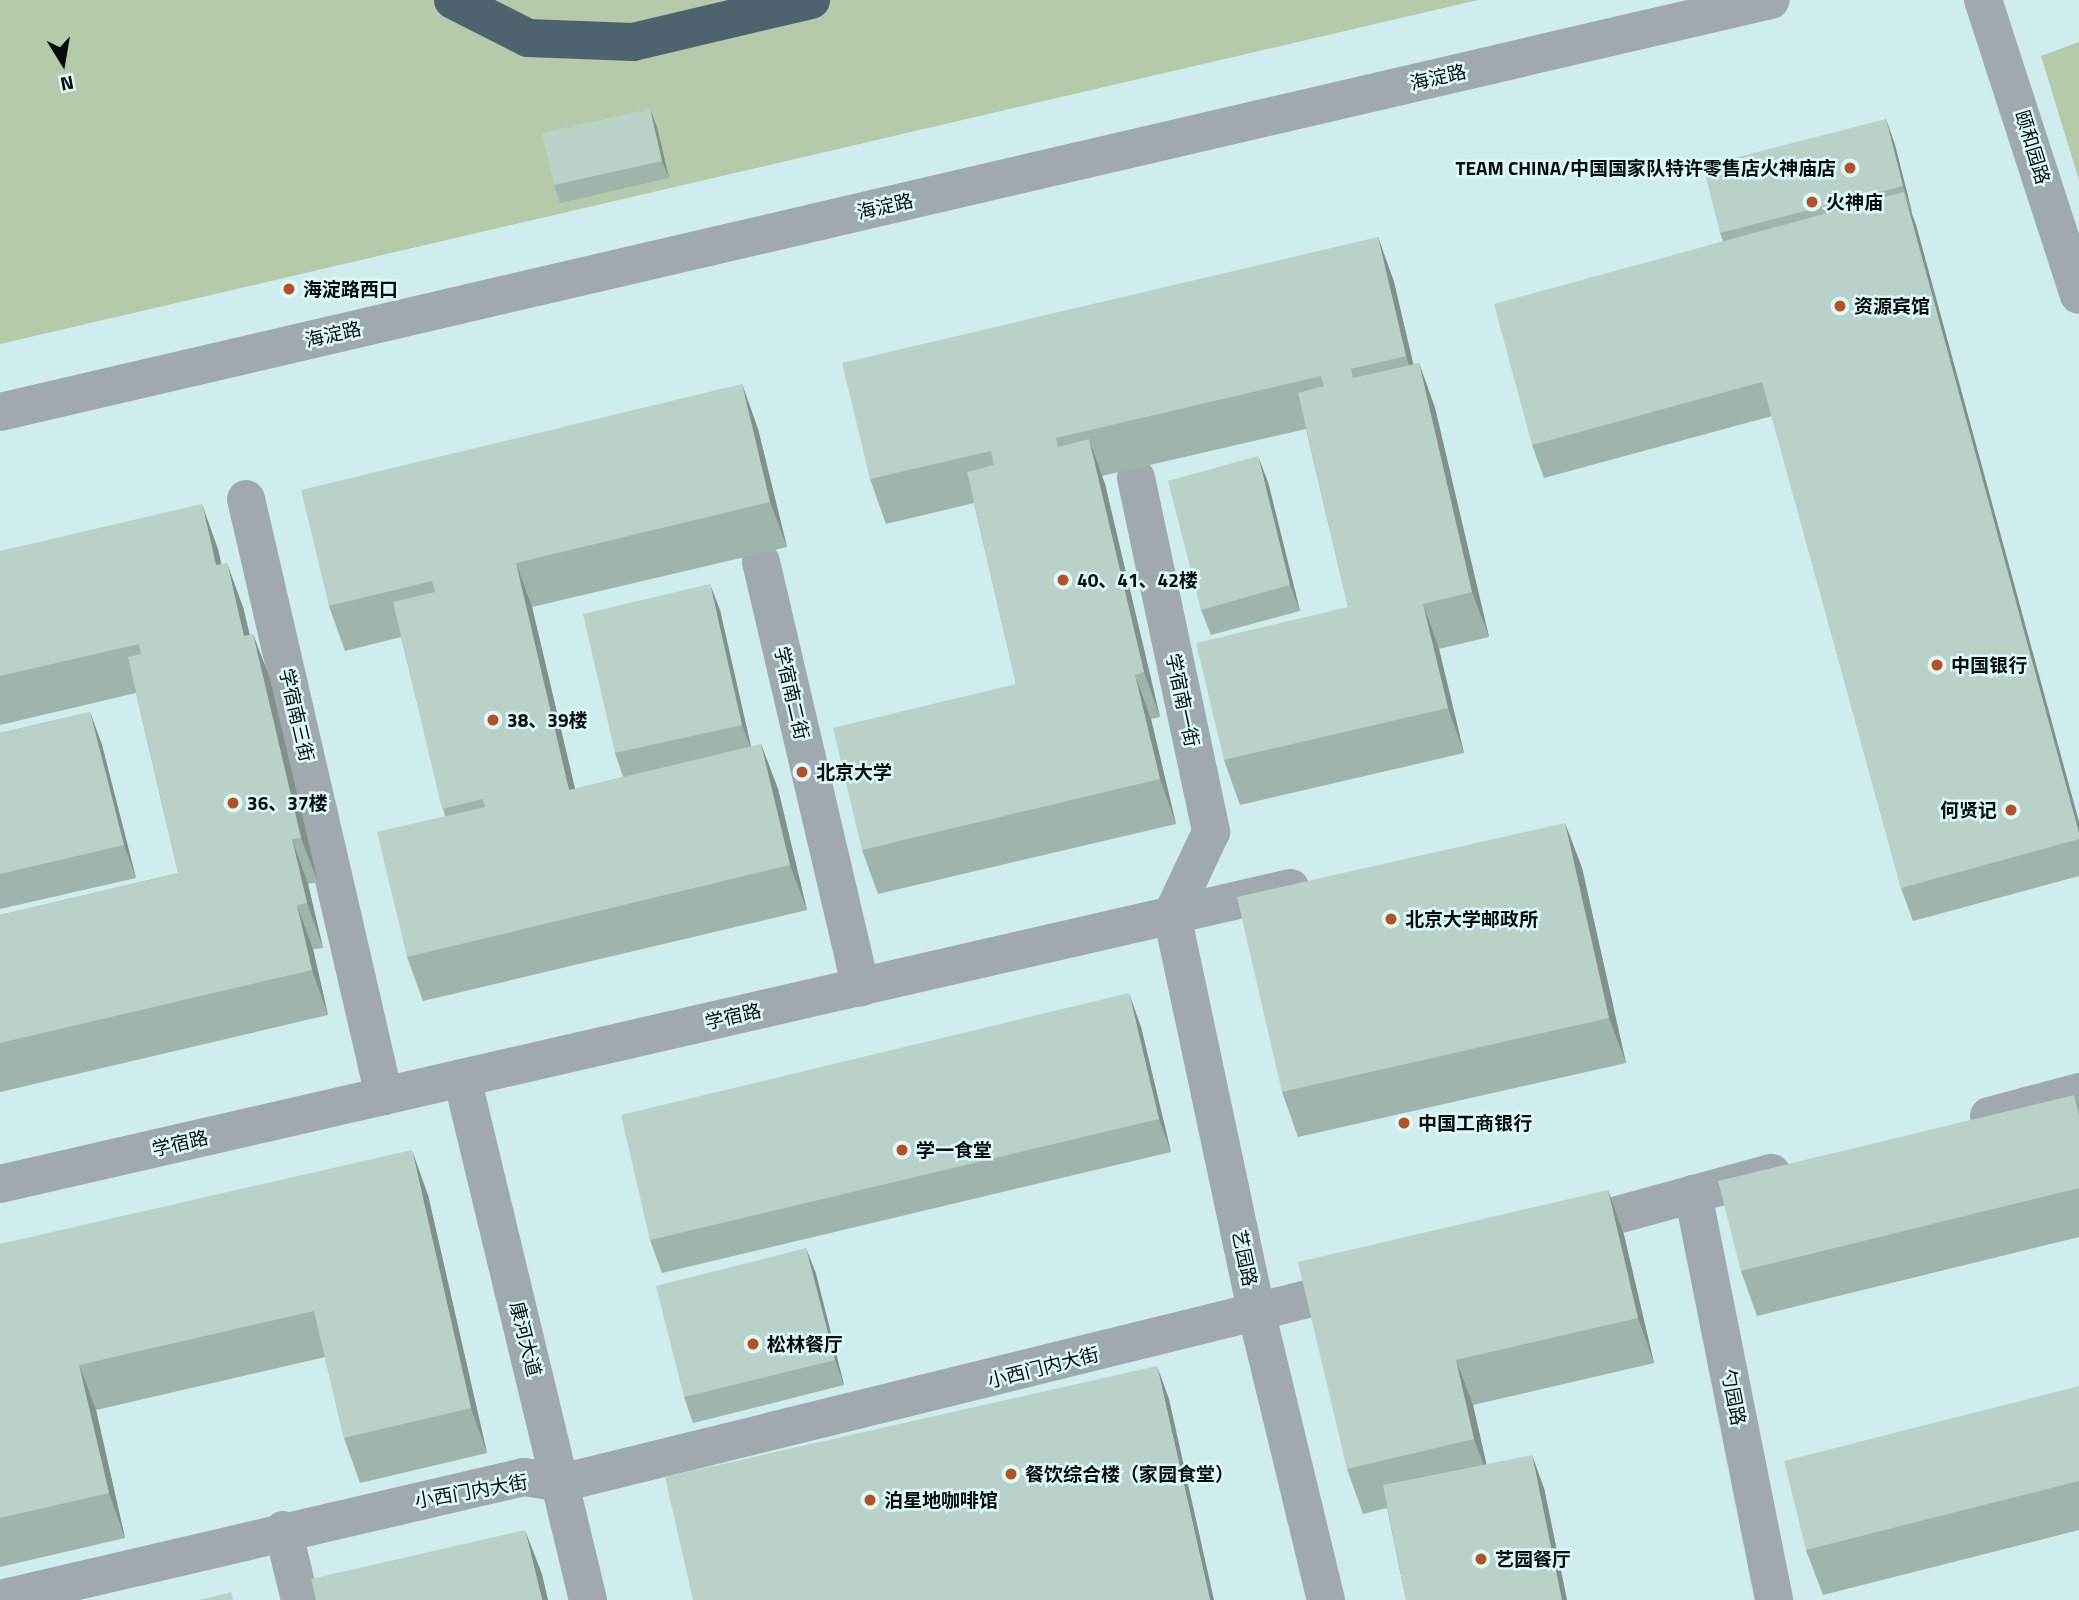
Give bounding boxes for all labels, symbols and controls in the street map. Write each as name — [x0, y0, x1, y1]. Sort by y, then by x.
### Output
north arrow — [28, 28, 98, 98]
street label: 海淀路 — [1408, 59, 1468, 95]
text: N — [58, 69, 76, 100]
street label: 颐和园路 — [2011, 107, 2055, 187]
place label: TEAM CHINA/中国国家队特许零售店火神庙店 — [1455, 157, 1836, 179]
marker: TEAM CHINA/中国国家队特许零售店火神庙店 — [1842, 160, 1858, 176]
street label: 海淀路 — [855, 188, 915, 224]
place label: 火神庙 — [1826, 191, 1883, 213]
marker: 火神庙 — [1804, 194, 1820, 210]
place label: 海淀路西口 — [303, 278, 398, 300]
marker: 海淀路西口 — [281, 281, 297, 297]
place label: 资源宾馆 — [1854, 295, 1930, 317]
marker: 资源宾馆 — [1832, 298, 1848, 314]
street label: 海淀路 — [303, 316, 363, 352]
place label: 40、41、42楼 — [1077, 569, 1198, 591]
marker: 40、41、42楼 — [1055, 572, 1071, 588]
street label: 学宿南二街 — [770, 644, 814, 742]
street label: 学宿南一街 — [1162, 651, 1204, 749]
place label: 中国银行 — [1951, 654, 2027, 676]
marker: 中国银行 — [1929, 657, 1945, 673]
street label: 学宿南三街 — [275, 666, 319, 764]
place label: 38、39楼 — [507, 709, 588, 731]
marker: 38、39楼 — [485, 712, 501, 728]
place label: 北京大学 — [816, 761, 892, 783]
marker: 北京大学 — [794, 764, 810, 780]
place label: 36、37楼 — [247, 792, 328, 814]
marker: 36、37楼 — [225, 795, 241, 811]
place label: 何贤记 — [1940, 799, 1997, 821]
marker: 何贤记 — [2003, 802, 2019, 818]
place label: 北京大学邮政所 — [1405, 908, 1538, 930]
marker: 北京大学邮政所 — [1383, 911, 1399, 927]
street label: 学宿路 — [703, 998, 763, 1034]
place label: 中国工商银行 — [1418, 1112, 1532, 1134]
marker: 中国工商银行 — [1396, 1115, 1412, 1131]
street label: 学宿路 — [150, 1125, 210, 1161]
place label: 学一食堂 — [916, 1139, 992, 1161]
marker: 学一食堂 — [894, 1142, 910, 1158]
street label: 艺园路 — [1228, 1228, 1262, 1288]
street label: 康河大道 — [506, 1299, 546, 1379]
place label: 松林餐厅 — [767, 1333, 843, 1355]
marker: 松林餐厅 — [745, 1336, 761, 1352]
street label: 小西门内大街 — [985, 1342, 1101, 1392]
street label: 勺园路 — [1717, 1367, 1751, 1427]
place label: 餐饮综合楼（家园食堂） — [1025, 1463, 1234, 1485]
marker: 餐饮综合楼（家园食堂） — [1003, 1466, 1019, 1482]
street label: 小西门内大街 — [413, 1470, 529, 1512]
place label: 泊星地咖啡馆 — [884, 1489, 998, 1511]
marker: 泊星地咖啡馆 — [862, 1492, 878, 1508]
place label: 艺园餐厅 — [1495, 1548, 1571, 1570]
marker: 艺园餐厅 — [1473, 1551, 1489, 1567]

